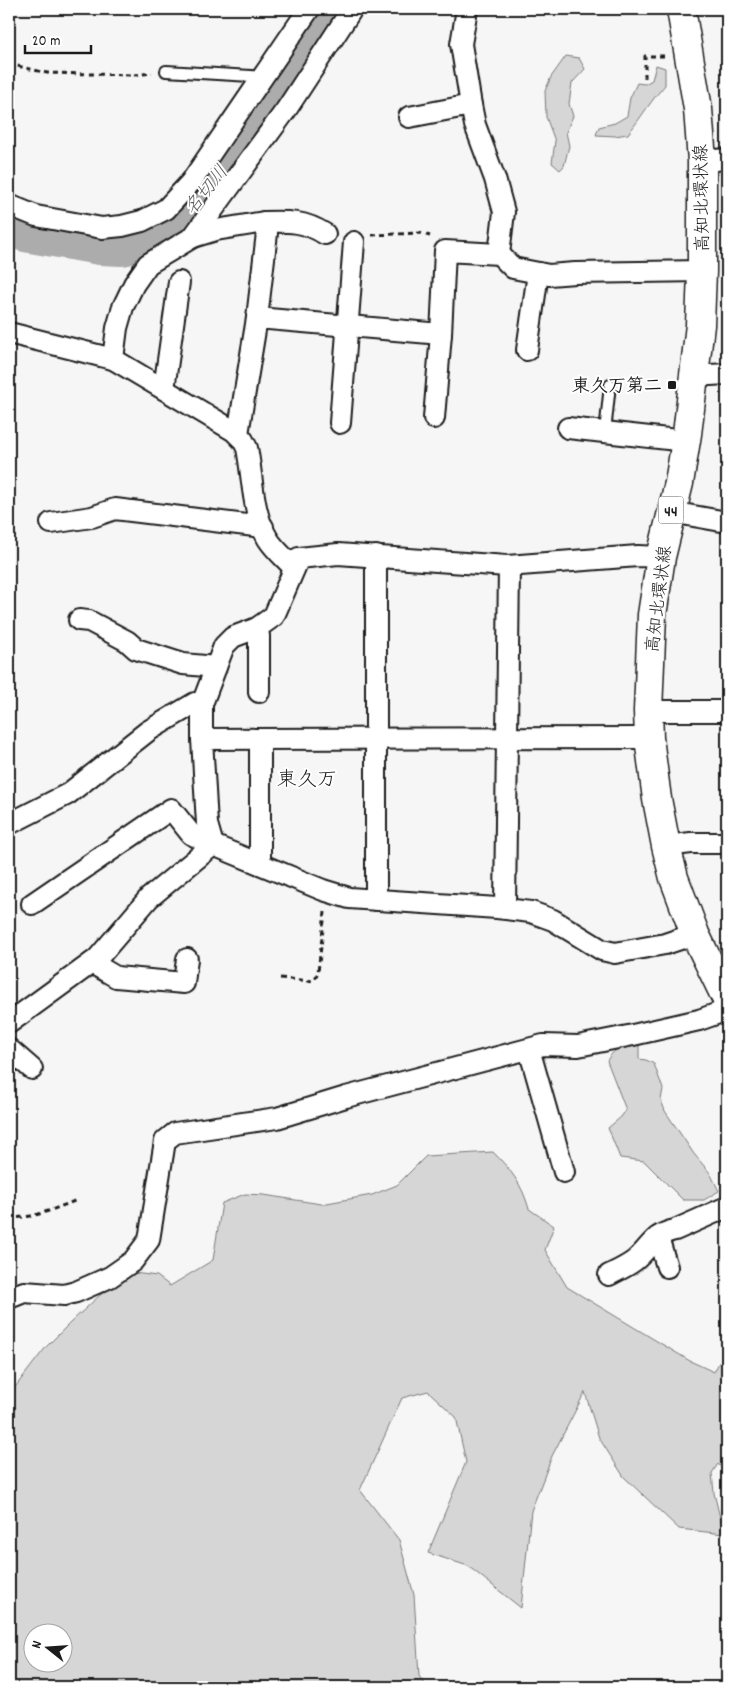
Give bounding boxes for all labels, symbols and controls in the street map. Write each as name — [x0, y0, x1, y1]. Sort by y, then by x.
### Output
scale bar — [25, 22, 91, 54]
text: 20 m — [32, 31, 60, 53]
street label: 高知北環状線 — [690, 144, 717, 252]
water label: 名切川 — [179, 161, 236, 222]
place label: 東久万第二 — [572, 375, 662, 400]
marker: 東久万第二 — [666, 379, 678, 391]
road number: 44 — [658, 496, 684, 524]
street label: 高知北環状線 — [641, 544, 679, 654]
district label: 東久万 — [277, 767, 337, 795]
north arrow — [22, 1624, 72, 1674]
text: N — [27, 1638, 48, 1651]

